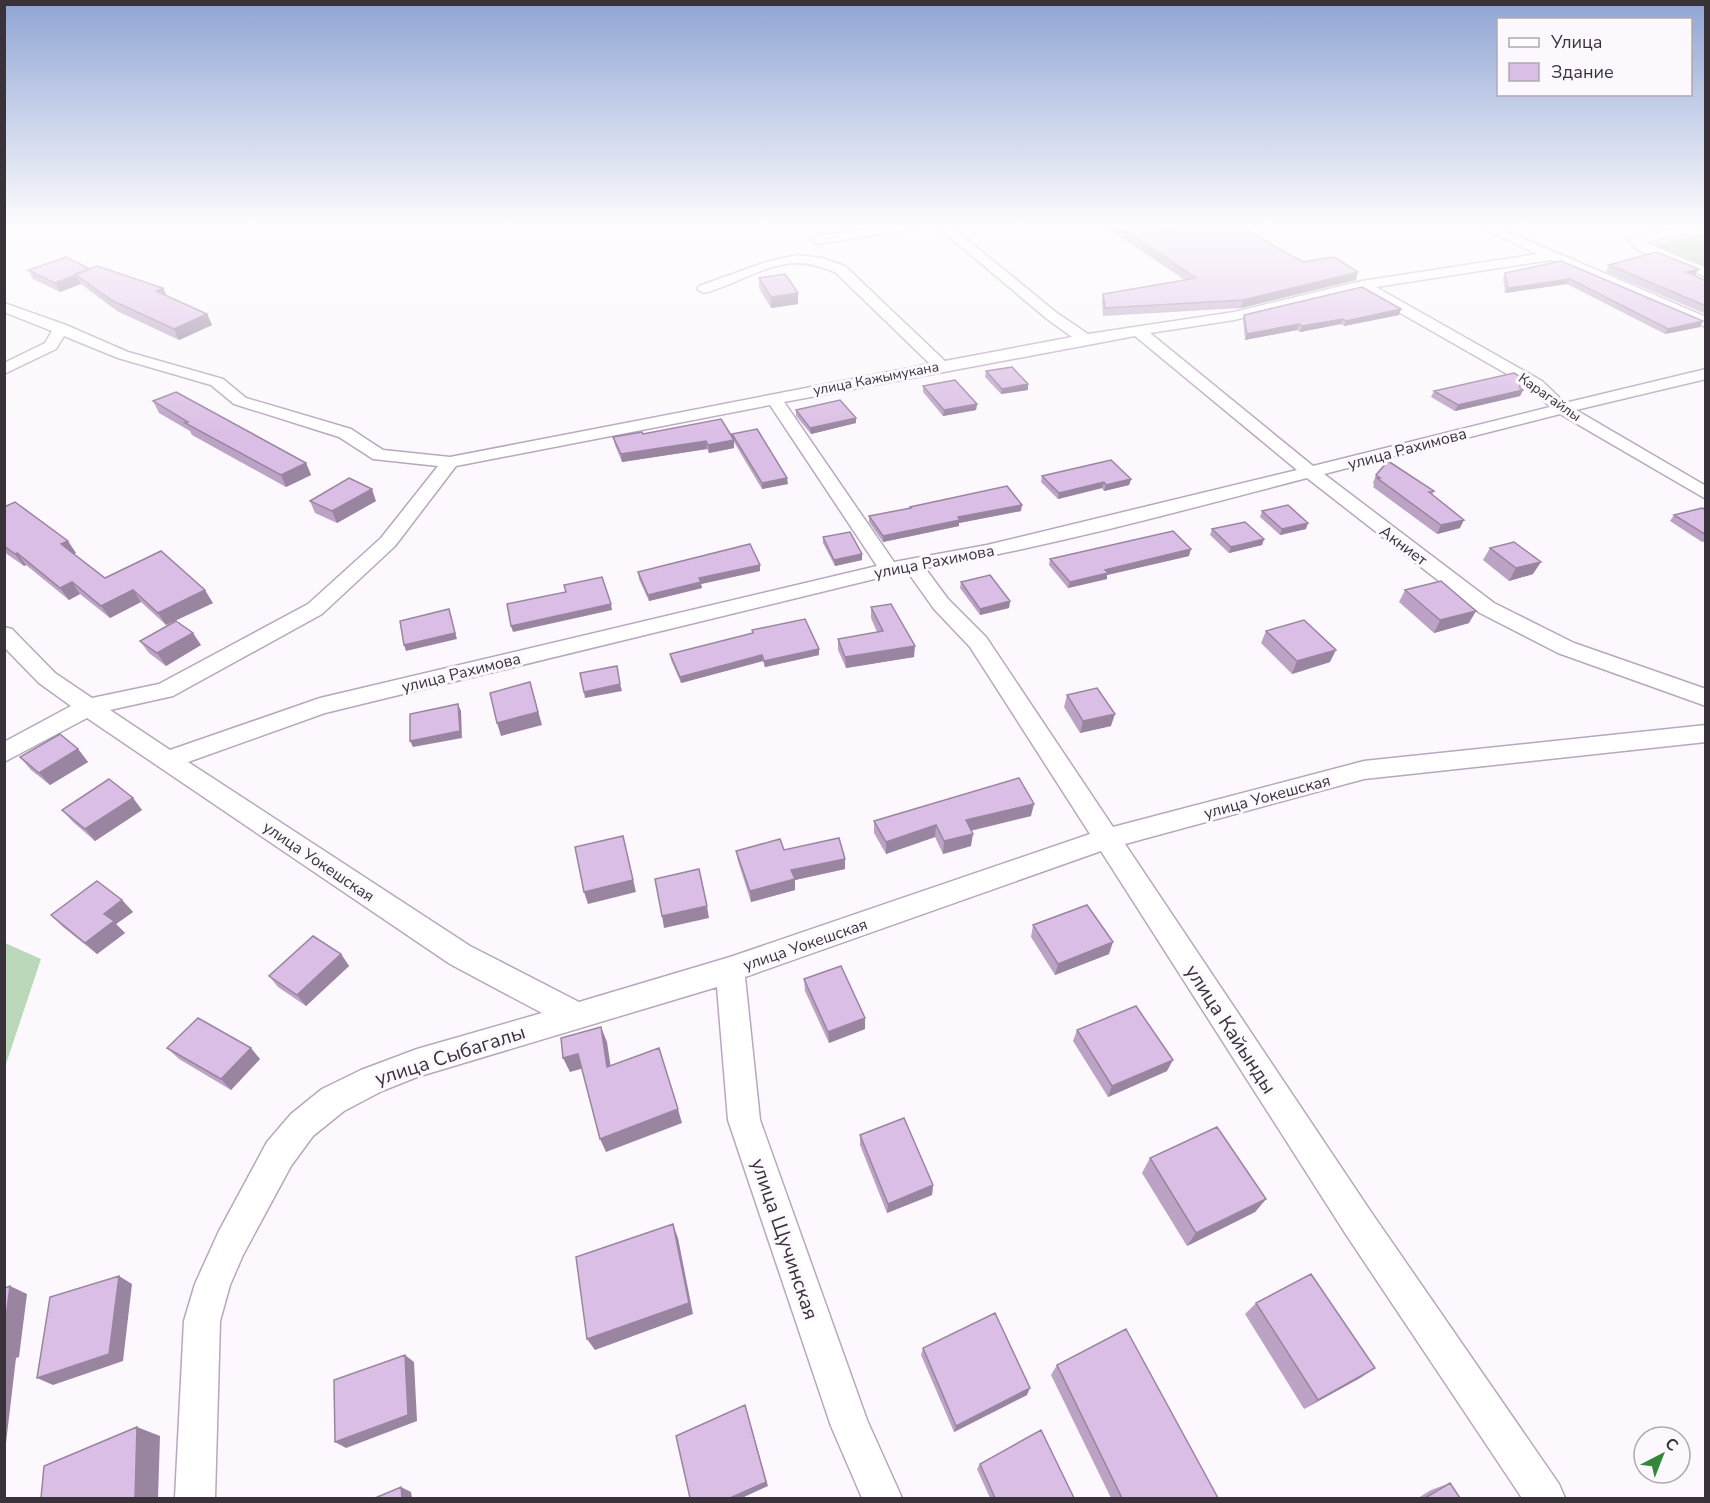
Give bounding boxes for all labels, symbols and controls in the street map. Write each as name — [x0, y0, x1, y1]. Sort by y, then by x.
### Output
legend — [1497, 18, 1692, 96]
text: Улица — [1550, 30, 1602, 54]
text: Здание — [1551, 60, 1614, 84]
street label: улица Кажымукана — [812, 357, 941, 400]
street label: Карагайлы — [1515, 369, 1585, 426]
street label: улица Рахимова — [1345, 423, 1469, 475]
street label: Акниет — [1375, 521, 1433, 572]
street label: улица Рахимова — [872, 540, 996, 584]
street label: улица Рахимова — [399, 648, 523, 698]
street label: улица Уокешская — [1202, 769, 1333, 824]
street label: улица Уокешская — [258, 816, 379, 907]
street label: улица Уокешская — [740, 913, 870, 977]
street label: улица Кайынды — [1179, 959, 1282, 1099]
street label: улица Сыбагалы — [371, 1018, 529, 1093]
street label: улица Щучинская — [744, 1155, 825, 1323]
north arrow — [1632, 1425, 1692, 1485]
text: С — [1660, 1433, 1683, 1456]

